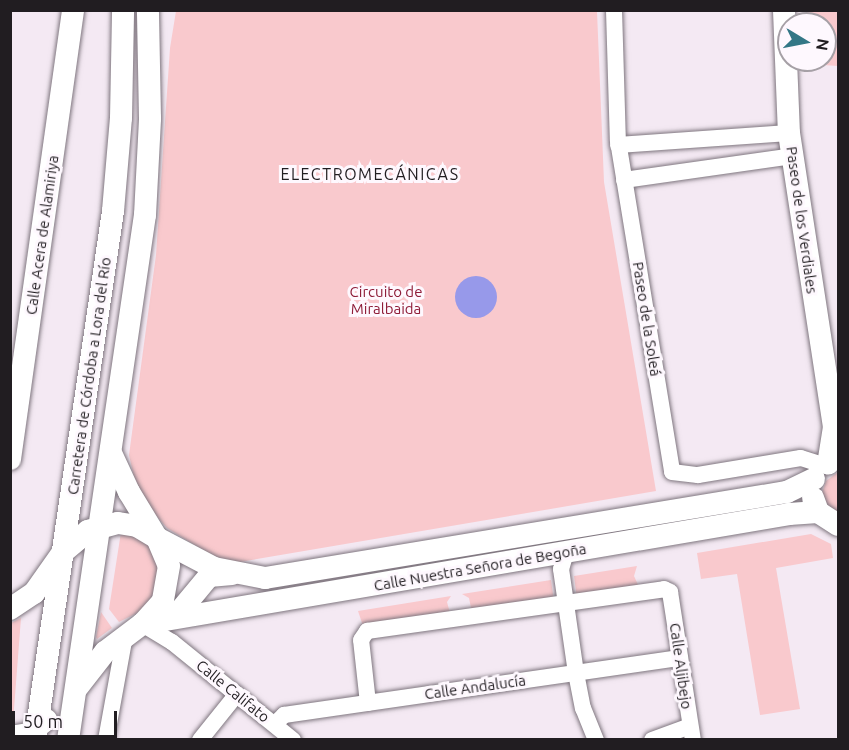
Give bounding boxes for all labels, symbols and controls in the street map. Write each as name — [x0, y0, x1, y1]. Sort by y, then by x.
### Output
north arrow — [777, 12, 837, 72]
text: N — [813, 37, 833, 52]
street label: Paseo de los Verdiales — [783, 145, 821, 295]
street label: Calle Acera de Alamiriya — [22, 154, 62, 316]
district label: ELECTROMECÁNICAS — [280, 164, 460, 184]
street label: Carretera de Córdoba a Lora del Río — [63, 256, 115, 496]
street label: Paseo de la Soleá — [629, 260, 665, 378]
park label: Circuito de Miralbaida — [350, 282, 422, 317]
street label: Calle Nuestra Señora de Begoña — [372, 539, 588, 595]
street label: Calle Aljibejo — [666, 622, 696, 710]
street label: Calle Califato — [193, 656, 273, 726]
street label: Calle Andalucía — [423, 671, 527, 703]
scale bar — [15, 699, 120, 737]
text: 50 m — [23, 711, 63, 731]

